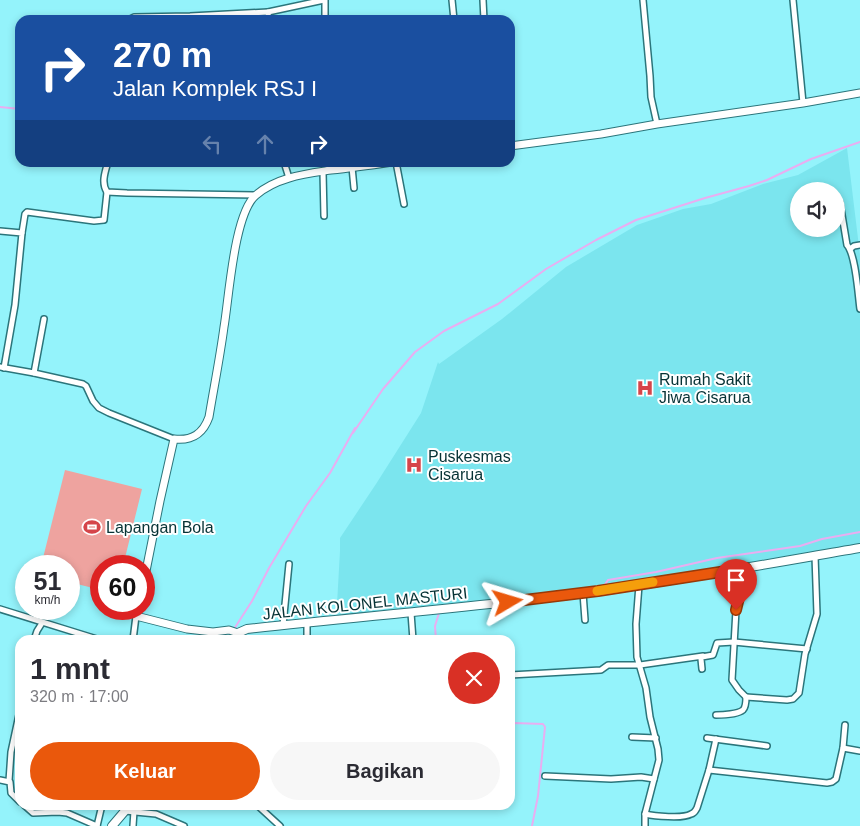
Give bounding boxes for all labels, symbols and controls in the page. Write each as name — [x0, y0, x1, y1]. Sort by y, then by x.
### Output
icon: right — [30, 35, 95, 100]
text: 270 m — [113, 35, 212, 74]
text: Jalan Komplek RSJ I — [113, 76, 317, 101]
icon: left — [198, 130, 226, 158]
icon: ahead — [251, 130, 279, 158]
icon: right — [304, 130, 332, 158]
map controls — [790, 182, 845, 237]
button: sound — [790, 182, 845, 237]
place label: Rumah Sakit Jiwa Cisarua — [659, 371, 751, 406]
hospital icon: Rumah Sakit Jiwa Cisarua — [635, 378, 655, 398]
place label: Puskesmas Cisarua — [428, 448, 511, 483]
hospital icon: Puskesmas Cisarua — [404, 455, 424, 475]
sports icon: Lapangan Bola — [82, 517, 102, 537]
place label: Lapangan Bola — [106, 519, 214, 536]
speed limit sign: 60 — [90, 555, 155, 620]
pin — [715, 559, 757, 610]
icon: arrive — [722, 566, 750, 594]
text: 51 — [34, 567, 61, 595]
position arrow — [481, 575, 533, 627]
street label: JALAN KOLONEL MASTURI — [262, 584, 468, 623]
text: km/h — [34, 593, 61, 607]
text: 1 mnt — [30, 652, 110, 685]
button: close — [448, 652, 500, 704]
text: 320 m · 17:00 — [30, 688, 129, 705]
button: Keluar — [30, 742, 260, 800]
button: Bagikan — [270, 742, 500, 800]

